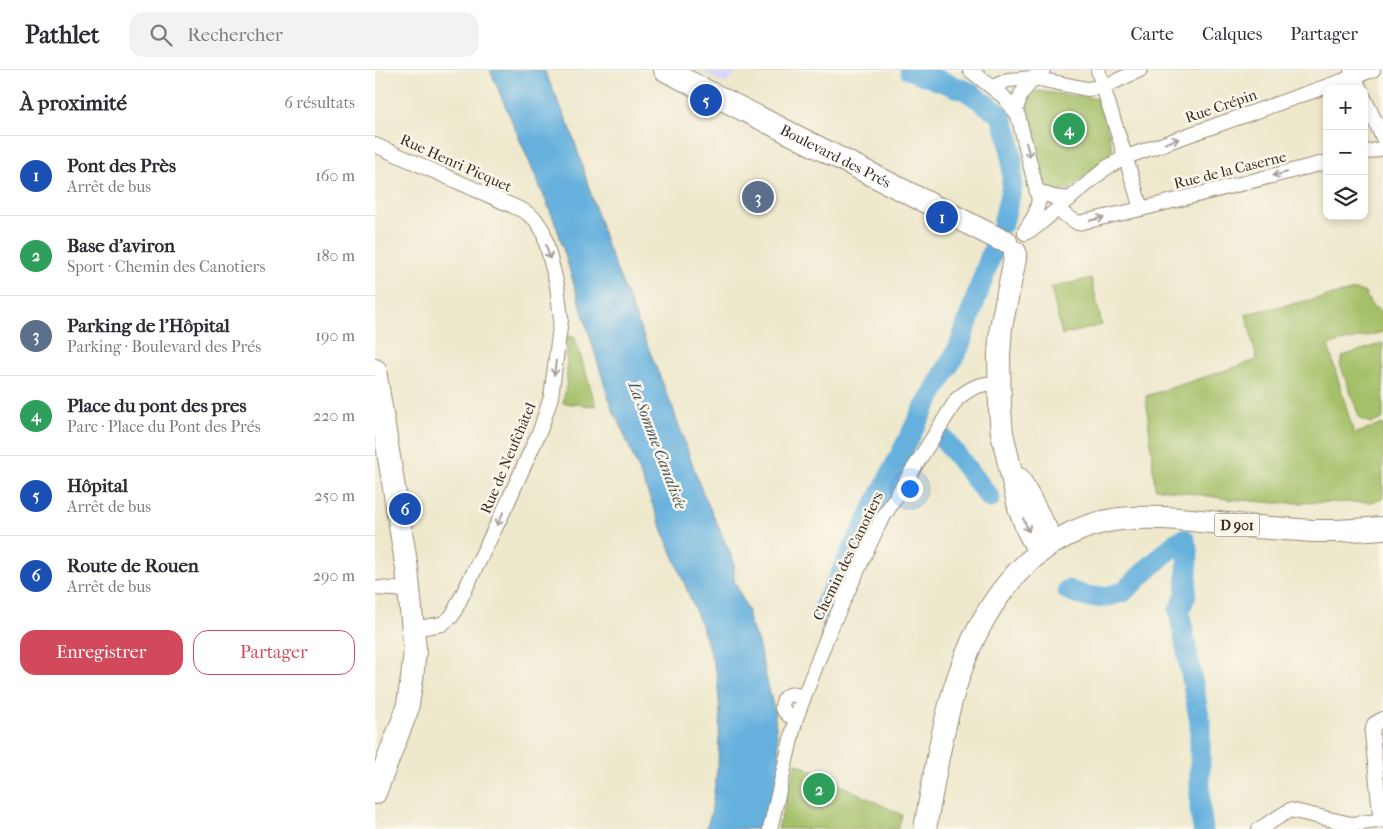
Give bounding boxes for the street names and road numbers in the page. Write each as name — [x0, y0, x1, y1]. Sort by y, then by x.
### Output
street label: Rue Crépin — [1183, 85, 1259, 127]
street label: Boulevard des Prés — [777, 121, 894, 192]
street label: Rue Henri Picquet — [397, 130, 515, 196]
street label: Rue de la Caserne — [1172, 147, 1289, 193]
street label: Rue de Neufchâtel — [476, 400, 540, 516]
street label: Chemin des Canotiers — [809, 488, 887, 623]
road number: D 901 — [1215, 514, 1259, 536]

